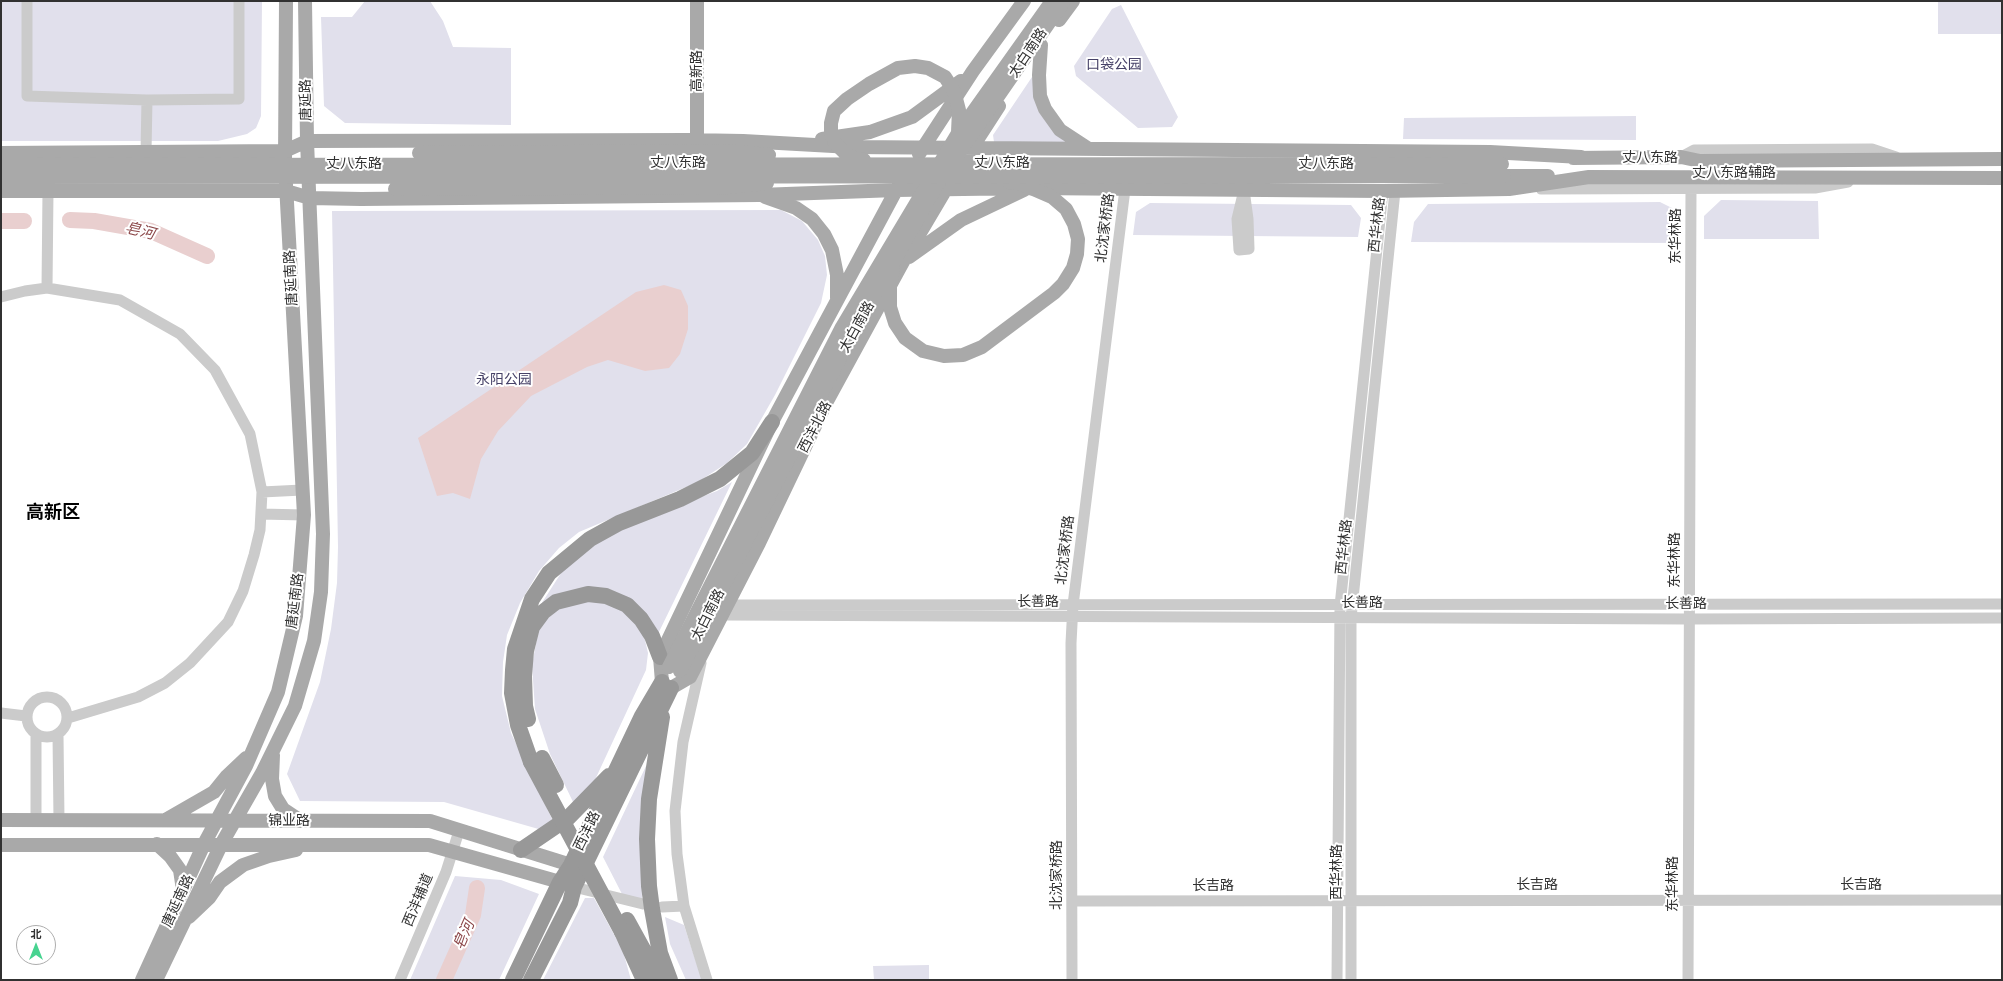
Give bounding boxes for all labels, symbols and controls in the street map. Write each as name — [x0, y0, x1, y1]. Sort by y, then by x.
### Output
street label: 太白南路 — [1005, 25, 1051, 81]
street label: 高新路 — [689, 50, 705, 92]
park label: 口袋公园 — [1086, 57, 1142, 73]
street label: 唐延路 — [297, 79, 315, 121]
street label: 丈八东路 — [1622, 150, 1678, 166]
street label: 丈八东路 — [650, 155, 706, 171]
street label: 丈八东路 — [974, 155, 1030, 171]
street label: 丈八东路 — [326, 156, 382, 172]
street label: 丈八东路 — [1298, 156, 1354, 172]
street label: 丈八东路辅路 — [1692, 165, 1776, 181]
street label: 北沈家桥路 — [1092, 192, 1118, 264]
street label: 西华林路 — [1366, 196, 1388, 254]
street label: 东华林路 — [1668, 208, 1684, 264]
water label: 皂河 — [123, 219, 157, 243]
street label: 唐延南路 — [281, 250, 301, 306]
street label: 太白南路 — [836, 298, 878, 356]
park label: 永阳公园 — [476, 372, 532, 388]
street label: 西沣北路 — [795, 398, 835, 456]
district label: 高新区 — [26, 502, 80, 524]
street label: 北沈家桥路 — [1052, 514, 1078, 586]
street label: 西华林路 — [1333, 518, 1355, 576]
street label: 东华林路 — [1667, 532, 1683, 588]
street label: 唐延南路 — [283, 572, 307, 630]
street label: 太白南路 — [688, 586, 728, 644]
street label: 长善路 — [1017, 594, 1059, 610]
street label: 长善路 — [1341, 595, 1383, 611]
street label: 长善路 — [1665, 596, 1707, 612]
street label: 西沣路 — [570, 808, 604, 854]
street label: 锦业路 — [268, 813, 310, 829]
street label: 北沈家桥路 — [1049, 840, 1065, 910]
street label: 西华林路 — [1329, 844, 1345, 900]
street label: 东华林路 — [1665, 856, 1681, 912]
street label: 西沣辅道 — [399, 871, 437, 929]
street label: 唐延南路 — [159, 872, 197, 930]
street label: 长吉路 — [1516, 877, 1558, 893]
street label: 长吉路 — [1840, 877, 1882, 893]
street label: 长吉路 — [1192, 878, 1234, 894]
water label: 皂河 — [450, 918, 478, 952]
north arrow — [16, 925, 56, 965]
text: 北 — [31, 927, 42, 941]

